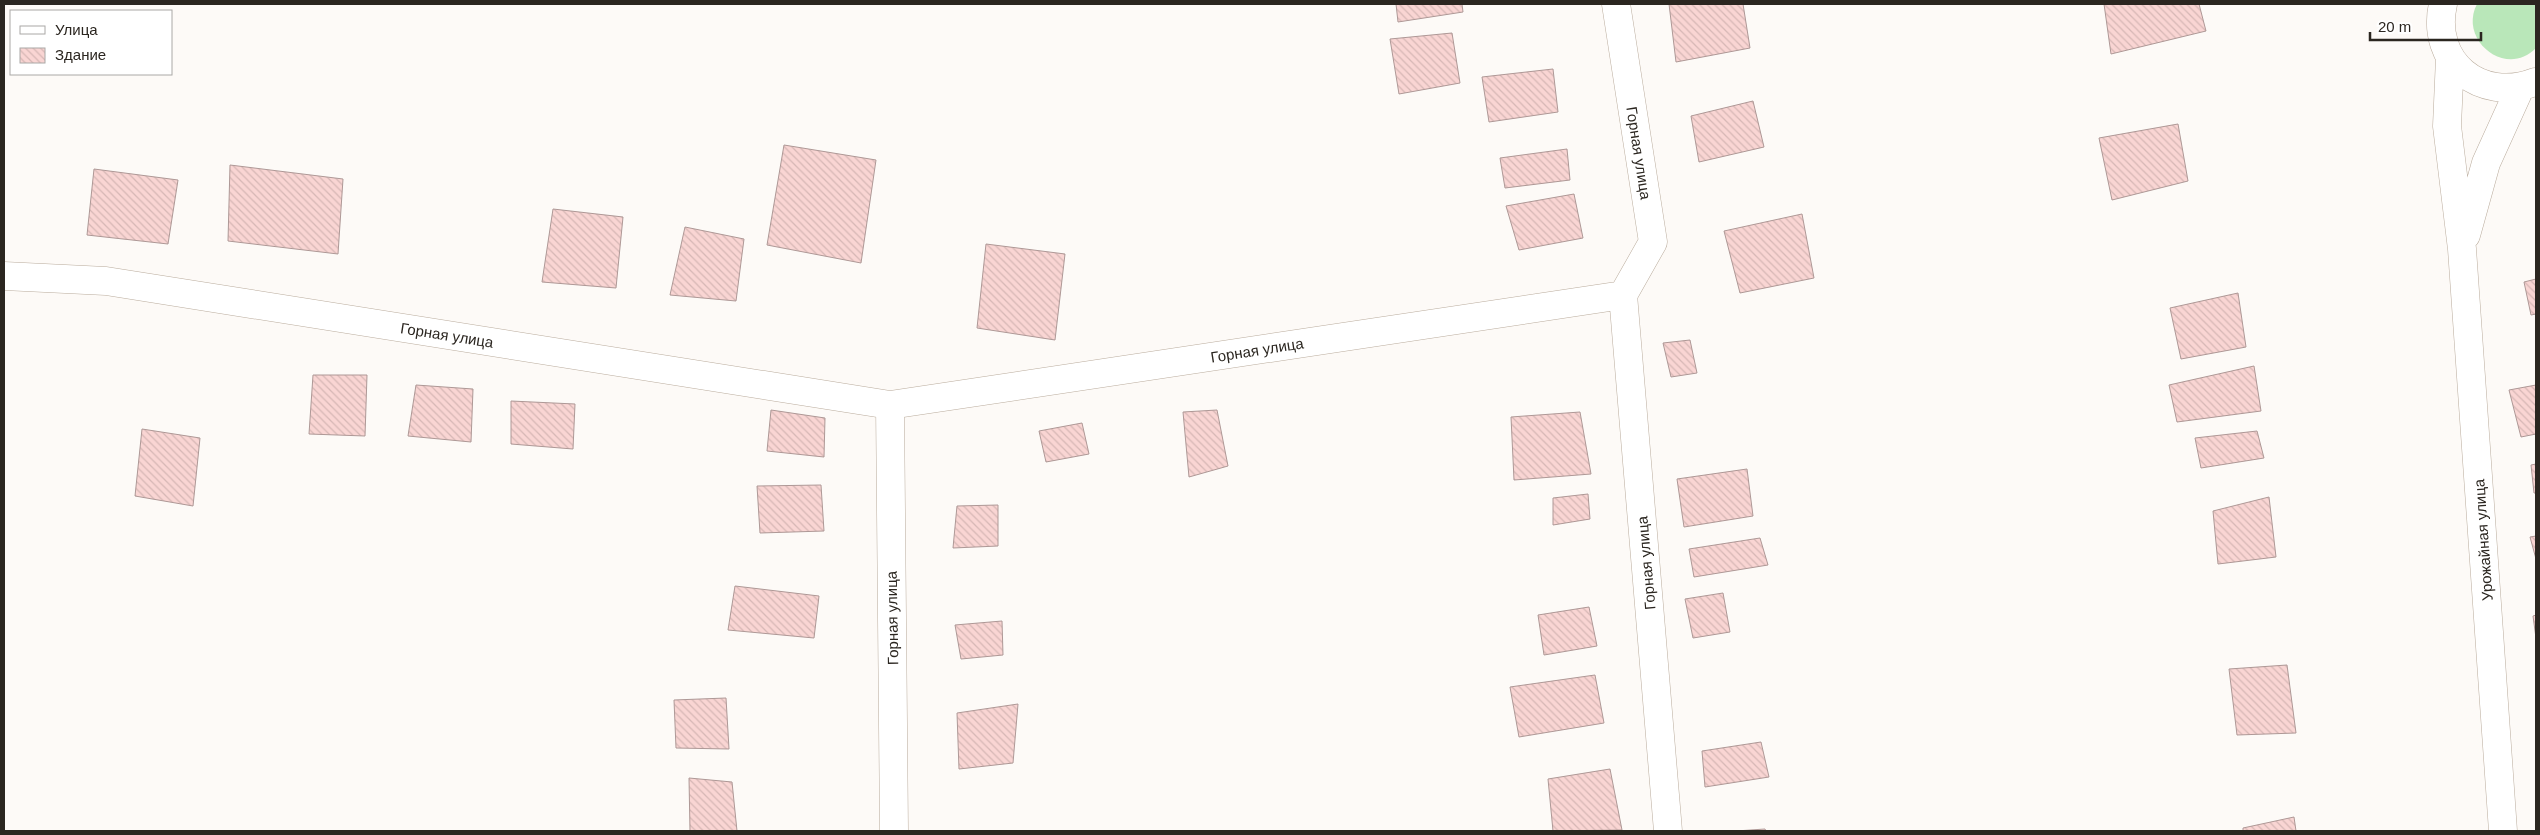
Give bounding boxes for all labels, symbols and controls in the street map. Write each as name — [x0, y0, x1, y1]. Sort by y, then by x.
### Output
legend — [10, 10, 172, 75]
scale bar — [2370, 10, 2481, 42]
text: 20 m — [2378, 18, 2411, 35]
text: Улица — [55, 21, 98, 38]
text: Здание — [55, 46, 106, 63]
street label: Горная улица — [1623, 105, 1655, 201]
street label: Горная улица — [399, 319, 495, 351]
street label: Горная улица — [1209, 334, 1305, 366]
street label: Урожайная улица — [2470, 478, 2496, 602]
street label: Горная улица — [1633, 515, 1659, 611]
street label: Горная улица — [883, 570, 901, 665]

